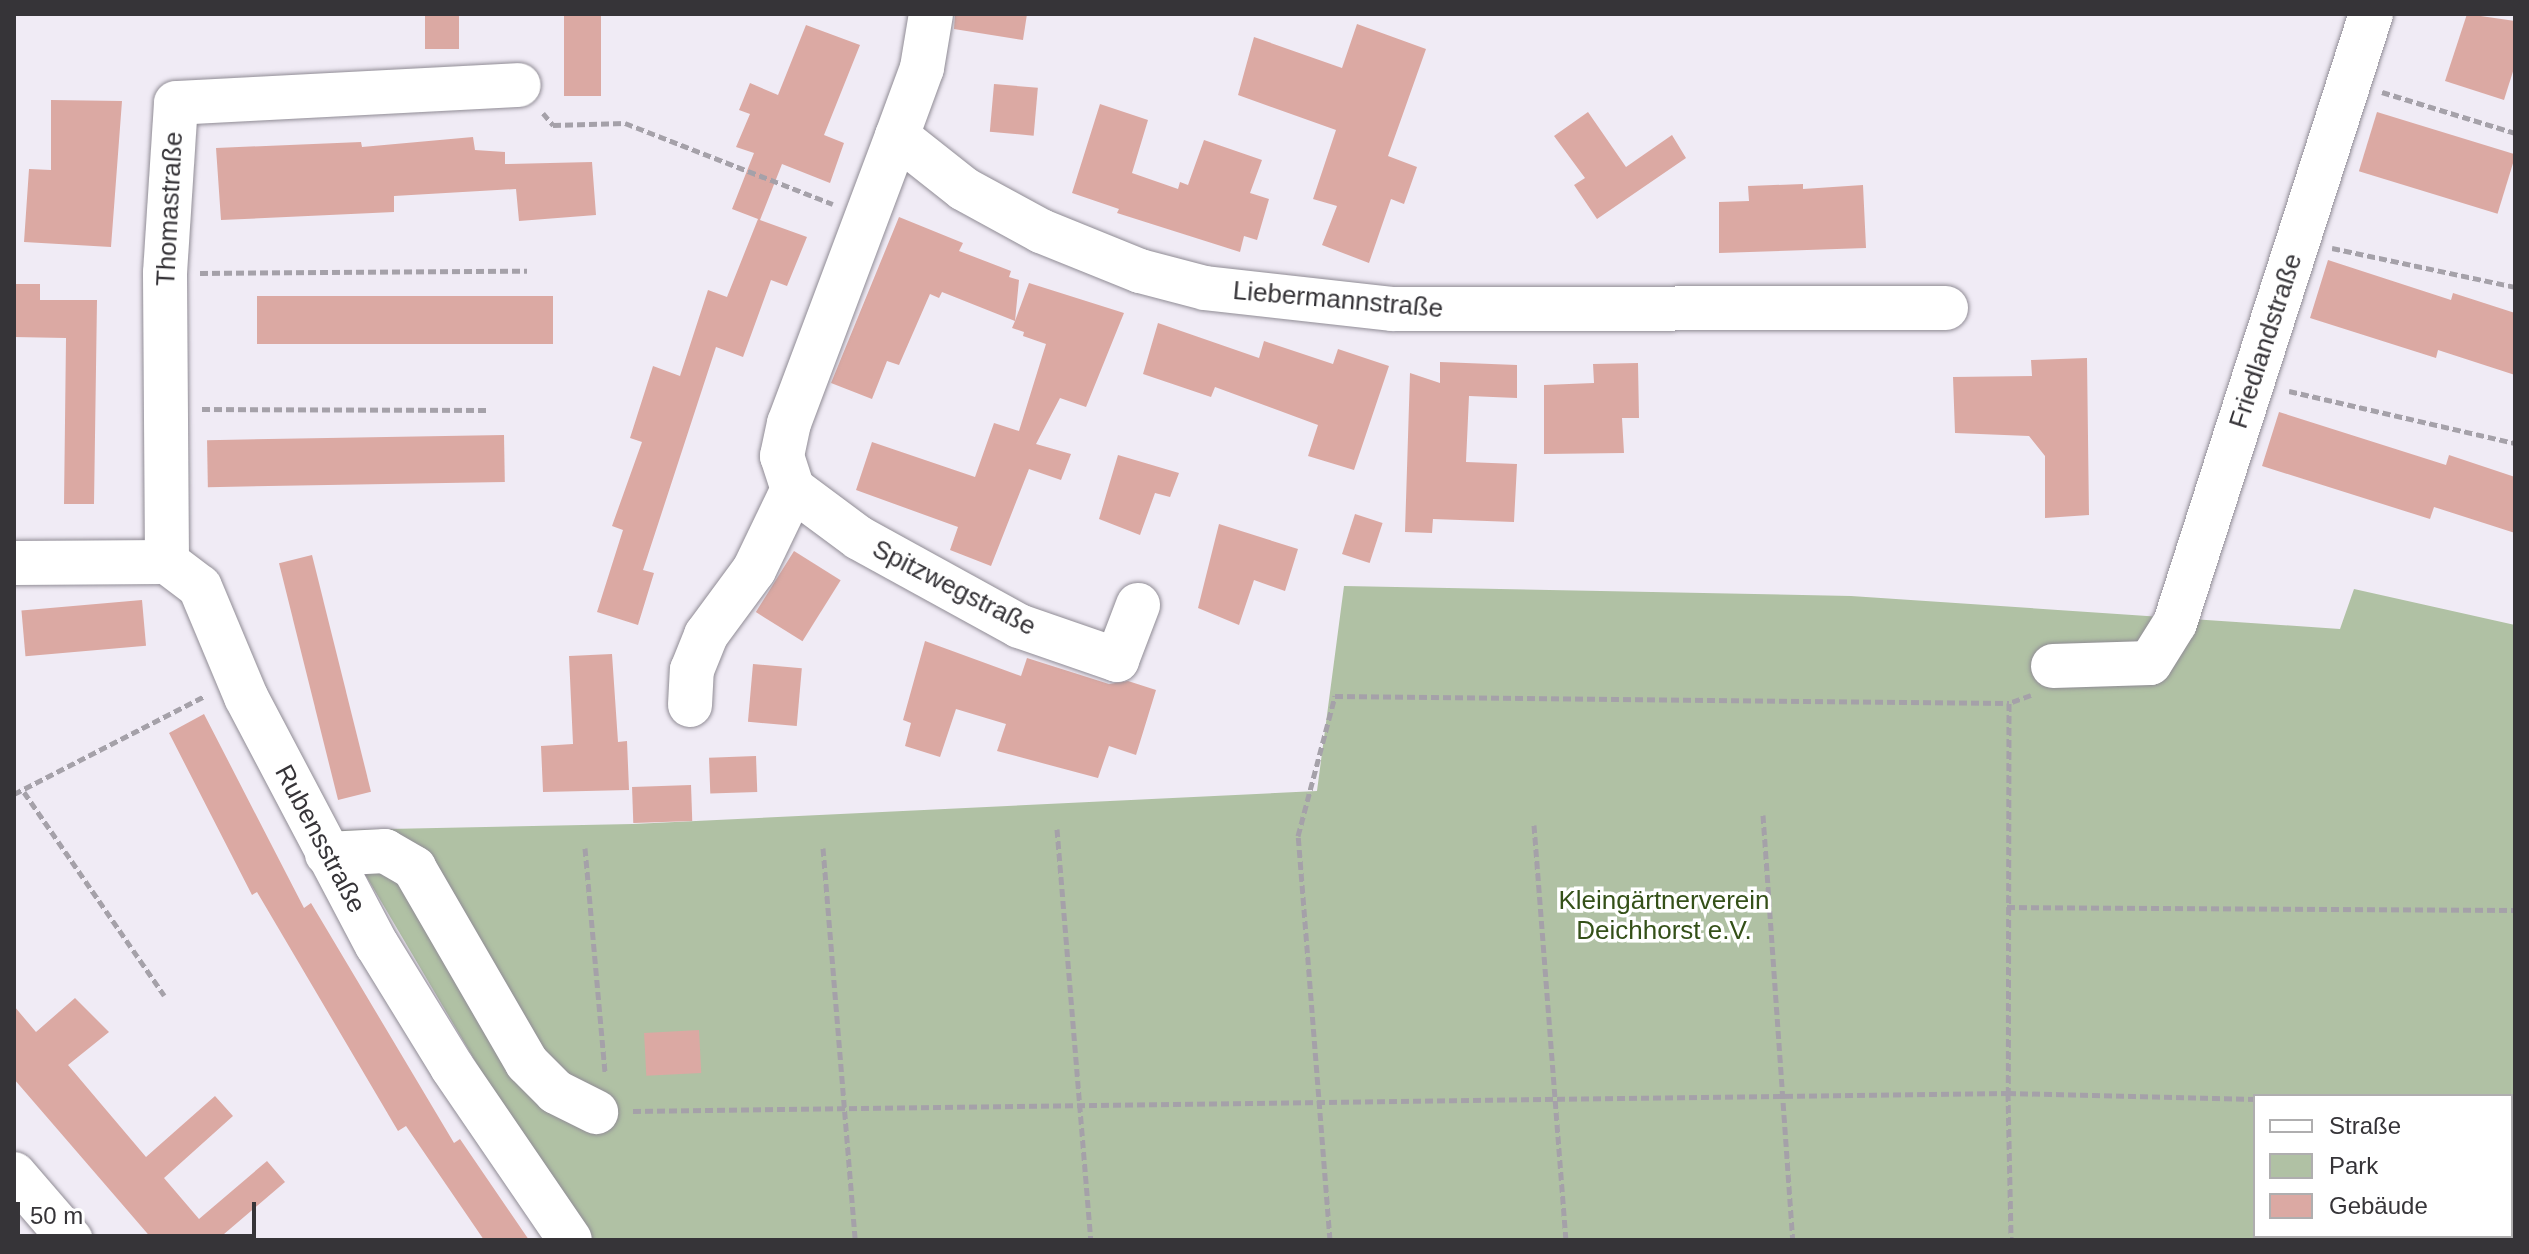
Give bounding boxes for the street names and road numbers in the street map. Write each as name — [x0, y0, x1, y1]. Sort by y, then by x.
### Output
street label: Thomastraße — [150, 131, 190, 287]
street label: Friedlandstraße — [2223, 250, 2309, 432]
street label: Liebermannstraße — [1232, 275, 1444, 325]
street label: Spitzwegstraße — [867, 533, 1041, 643]
street label: Rubensstraße — [268, 760, 372, 918]

